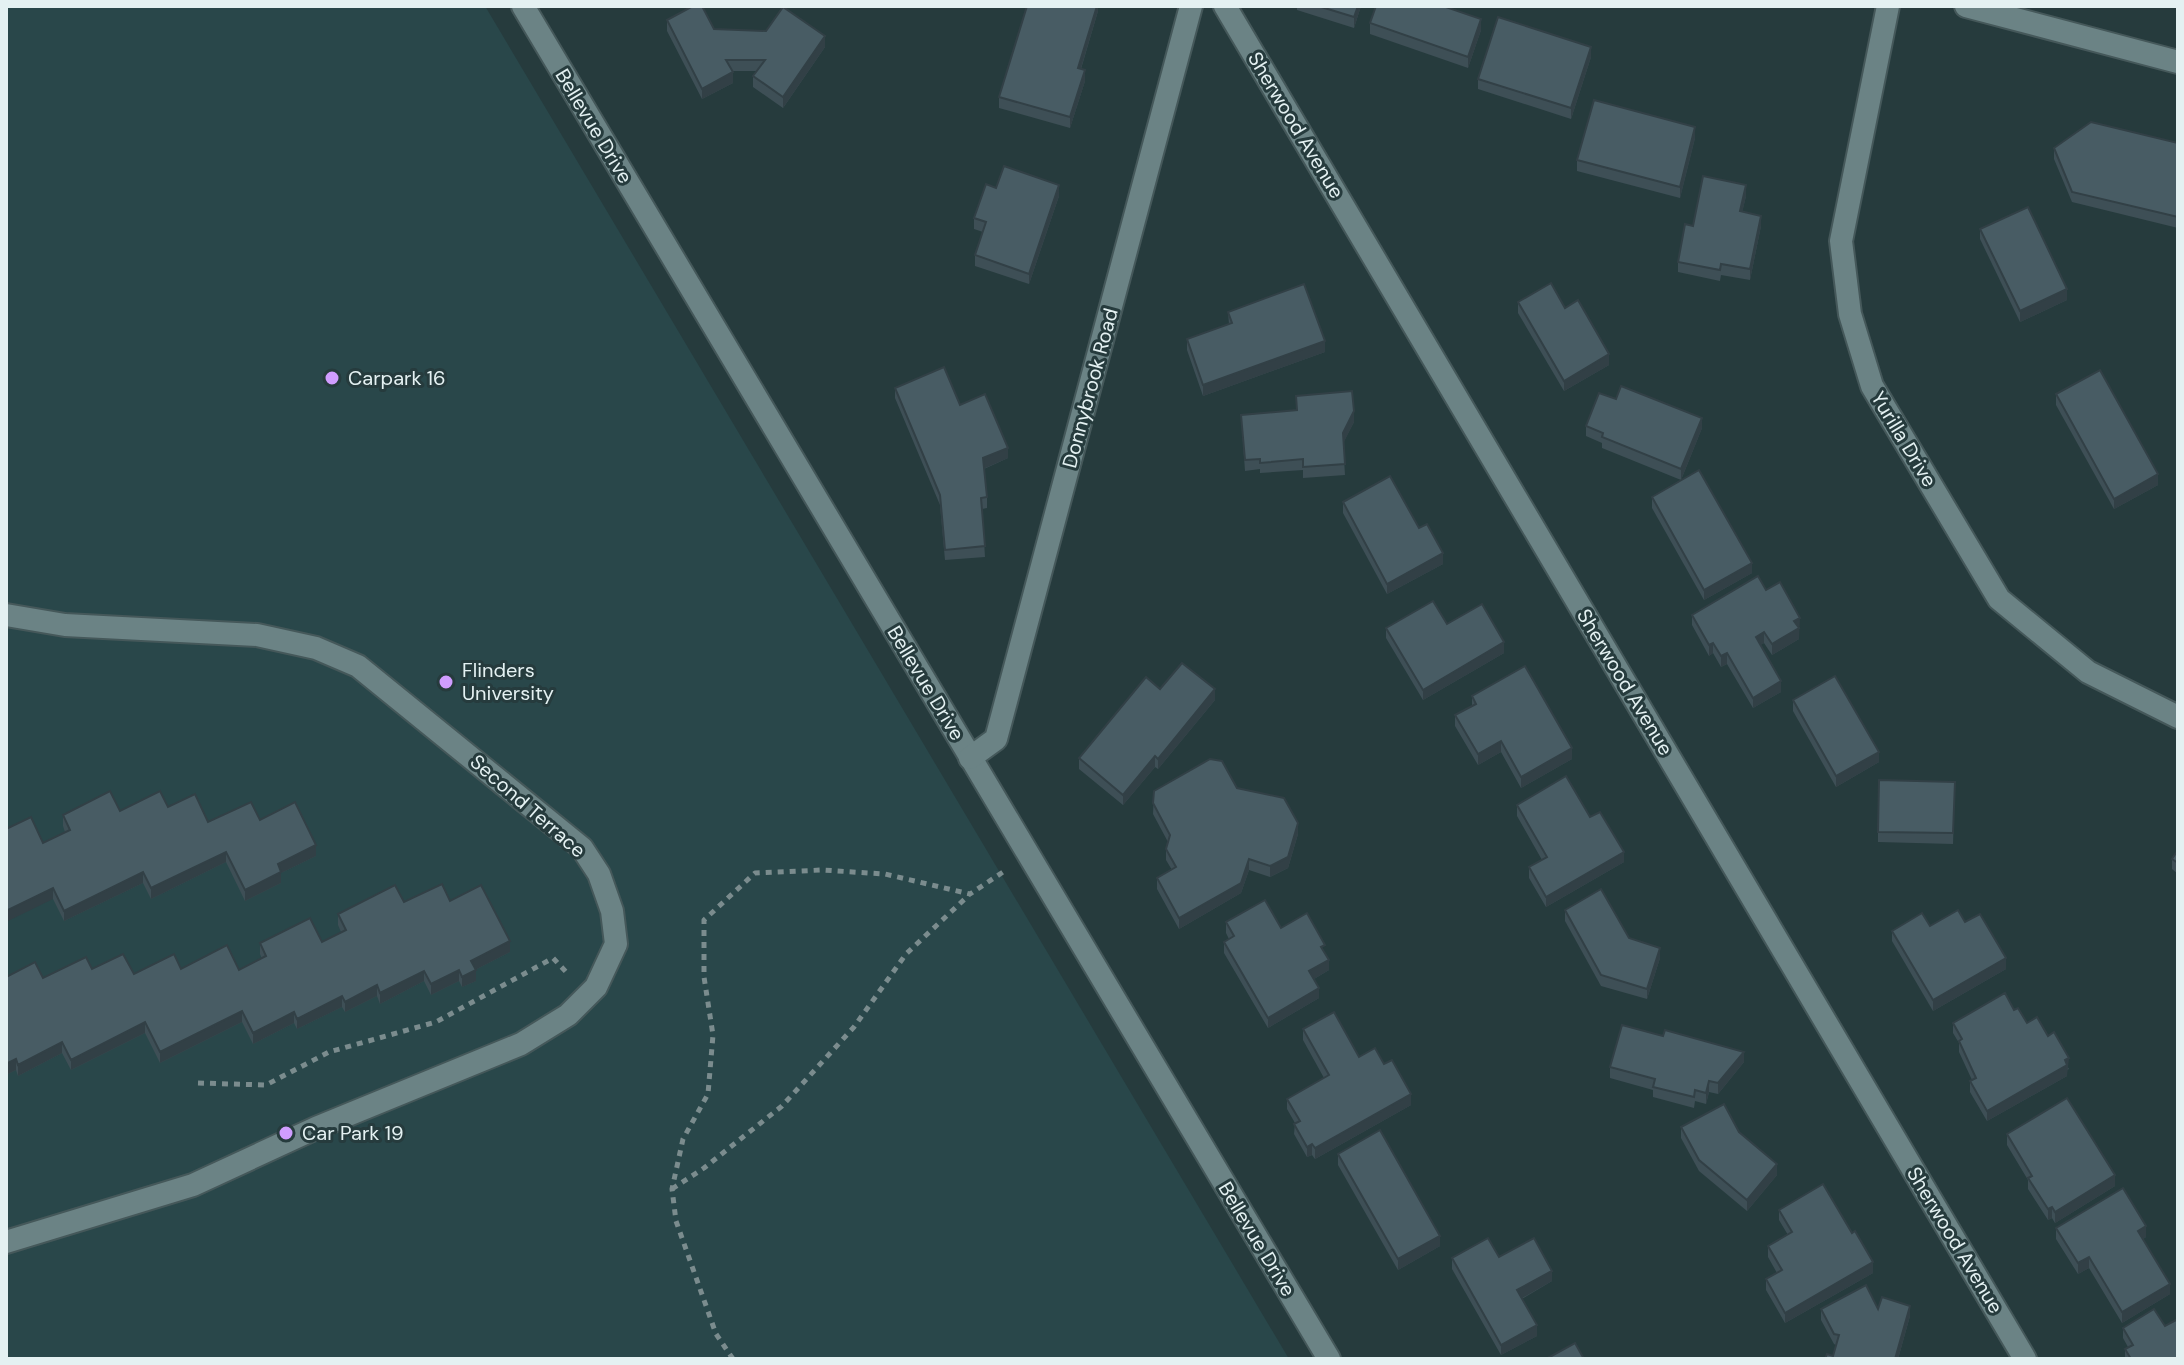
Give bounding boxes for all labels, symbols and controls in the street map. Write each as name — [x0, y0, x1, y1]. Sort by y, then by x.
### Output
street label: Sherwood Avenue — [1242, 47, 1350, 203]
street label: Bellevue Drive — [550, 64, 638, 188]
street label: Donnybrook Road — [1056, 305, 1124, 471]
place label: Carpark 16 — [348, 365, 446, 391]
marker: Carpark 16 — [323, 369, 341, 387]
street label: Yurilla Drive — [1865, 386, 1943, 492]
street label: Sherwood Avenue — [1571, 604, 1679, 760]
street label: Bellevue Drive — [882, 621, 970, 745]
place label: Flinders University — [462, 657, 554, 706]
marker: Flinders University — [437, 673, 455, 691]
street label: Second Terrace — [465, 749, 591, 863]
place label: Car Park 19 — [302, 1120, 404, 1146]
marker: Car Park 19 — [277, 1124, 295, 1142]
street label: Sherwood Avenue — [1901, 1162, 2009, 1318]
street label: Bellevue Drive — [1213, 1177, 1301, 1301]

